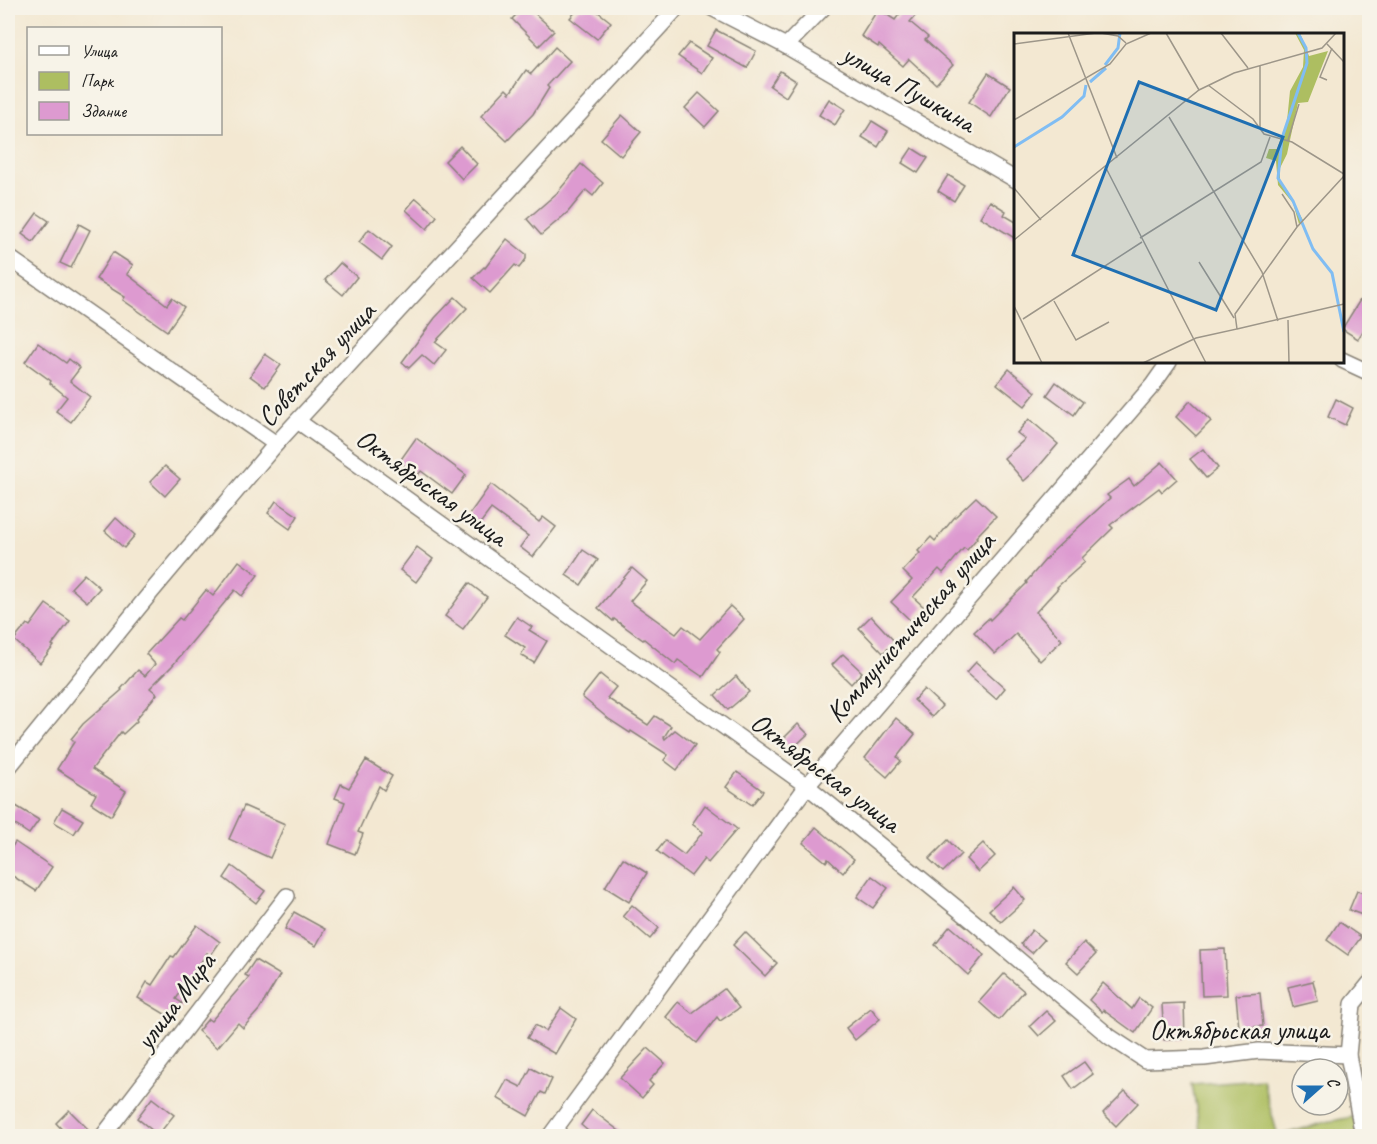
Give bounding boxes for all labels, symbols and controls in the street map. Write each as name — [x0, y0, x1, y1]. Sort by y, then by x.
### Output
legend — [27, 27, 222, 135]
inset map — [1014, 33, 1344, 363]
street label: улица Пушкина — [835, 35, 984, 141]
text: Улица — [81, 40, 118, 62]
text: Парк — [81, 70, 115, 92]
text: Здание — [81, 100, 127, 122]
street label: Советская улица — [249, 293, 384, 434]
street label: Октябрьская улица — [349, 420, 517, 555]
street label: Коммунистическая улица — [818, 523, 1003, 729]
street label: Октябрьская улица — [744, 704, 910, 841]
street label: улица Мира — [126, 944, 224, 1058]
street label: Октябрьская улица — [1150, 1012, 1331, 1047]
north arrow — [1290, 1057, 1350, 1117]
text: С — [1322, 1075, 1345, 1091]

